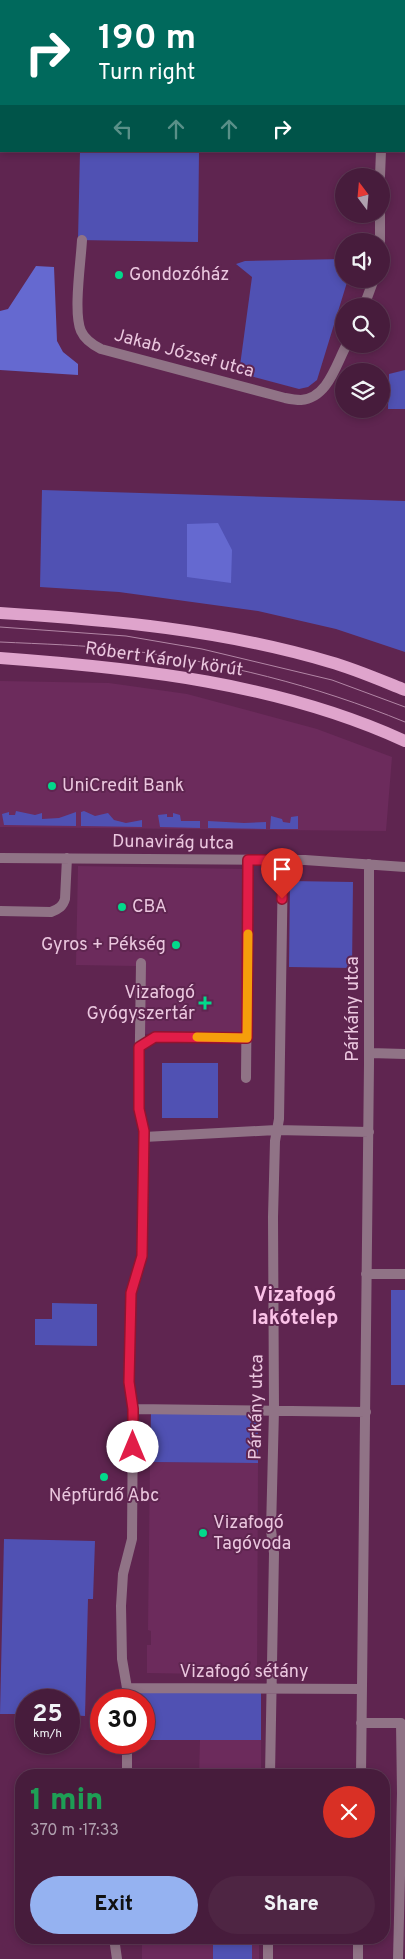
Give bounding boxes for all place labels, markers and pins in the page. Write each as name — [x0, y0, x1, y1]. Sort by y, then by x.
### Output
place label: Gondozóház — [129, 264, 229, 287]
marker: Gondozóház — [113, 269, 125, 281]
place label: UniCredit Bank — [62, 775, 184, 798]
marker: UniCredit Bank — [46, 780, 58, 792]
pin — [261, 848, 303, 899]
place label: CBA — [132, 896, 167, 919]
marker: CBA — [116, 901, 128, 913]
place label: Gyros + Pékség — [41, 934, 166, 957]
marker: Gyros + Pékség — [170, 939, 182, 951]
place label: Vizafogó Gyógyszertár — [86, 982, 195, 1026]
marker: Vizafogó Gyógyszertár — [199, 997, 211, 1009]
marker: Népfürdő Abc — [98, 1471, 110, 1483]
place label: Népfürdő Abc — [49, 1485, 159, 1508]
place label: Vizafogó Tagóvoda — [213, 1512, 291, 1556]
marker: Vizafogó Tagóvoda — [197, 1527, 209, 1539]

